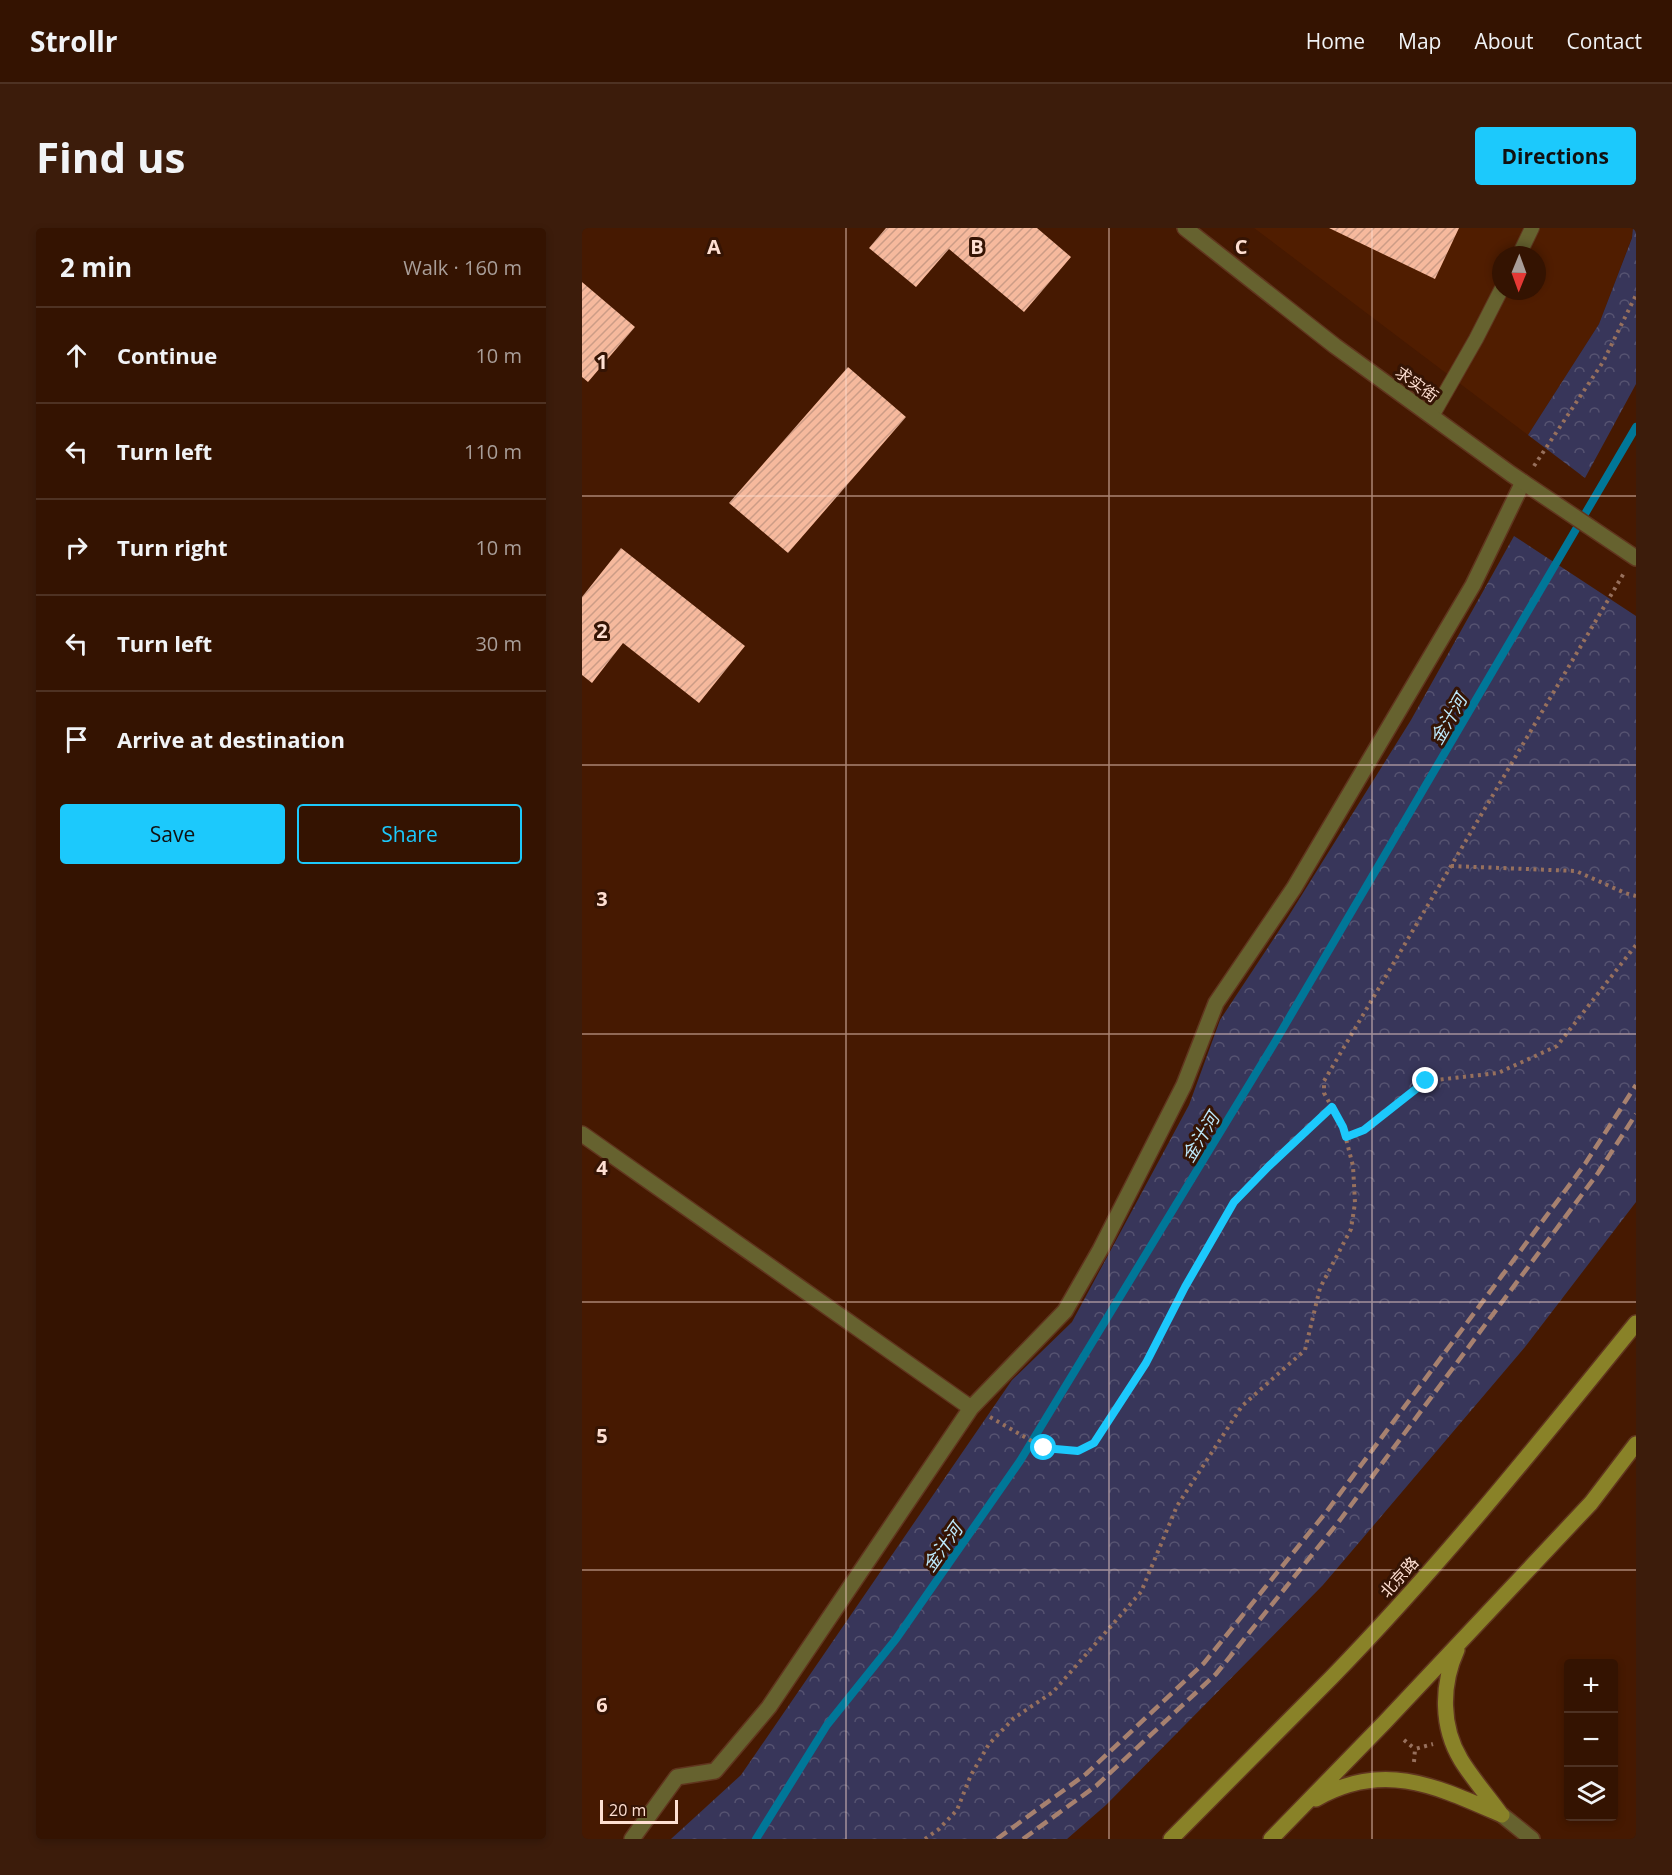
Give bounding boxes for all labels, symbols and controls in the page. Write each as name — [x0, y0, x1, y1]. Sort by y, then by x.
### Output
text: Strollr — [30, 22, 117, 60]
text: Home — [1306, 27, 1365, 55]
text: Map — [1398, 27, 1441, 55]
text: About — [1474, 27, 1534, 55]
text: Contact — [1567, 27, 1642, 55]
button: Directions — [1475, 127, 1636, 185]
text: Find us — [36, 128, 185, 185]
text: A — [707, 233, 721, 260]
text: B — [970, 233, 984, 260]
text: C — [1235, 233, 1248, 260]
north arrow — [1492, 246, 1546, 300]
text: 2 min — [60, 249, 132, 285]
text: Walk · 160 m — [403, 254, 522, 281]
icon: ahead — [60, 339, 93, 372]
text: Continue — [117, 340, 217, 370]
text: 10 m — [475, 342, 522, 369]
text: 1 — [596, 348, 608, 375]
street label: 求实街 — [1391, 361, 1443, 407]
icon: left — [60, 435, 93, 468]
text: Turn left — [117, 436, 212, 466]
text: 110 m — [464, 438, 522, 465]
icon: right — [60, 531, 93, 564]
text: Turn right — [117, 532, 228, 562]
text: 10 m — [475, 534, 522, 561]
text: 2 — [596, 617, 608, 644]
icon: left — [60, 627, 93, 660]
text: Turn left — [117, 628, 212, 658]
text: 30 m — [475, 630, 522, 657]
water label: 金汁河 — [1424, 687, 1473, 748]
icon: arrive — [60, 723, 93, 756]
text: Arrive at destination — [117, 724, 345, 754]
button: Save — [60, 804, 285, 864]
button: Share — [297, 804, 522, 864]
text: 3 — [596, 885, 608, 912]
route end — [1412, 1067, 1438, 1093]
water label: 金汁河 — [1176, 1105, 1226, 1166]
text: 4 — [596, 1154, 608, 1181]
text: 5 — [596, 1422, 608, 1449]
route start — [1030, 1434, 1056, 1460]
water label: 金汁河 — [917, 1516, 969, 1576]
street label: 北京路 — [1375, 1552, 1423, 1602]
map controls — [1564, 1659, 1618, 1821]
button: + — [1564, 1659, 1618, 1713]
text: 6 — [596, 1691, 608, 1718]
button: − — [1564, 1713, 1618, 1767]
button: layers — [1564, 1767, 1618, 1821]
scale bar — [600, 1797, 678, 1824]
text: 20 m — [609, 1799, 646, 1821]

